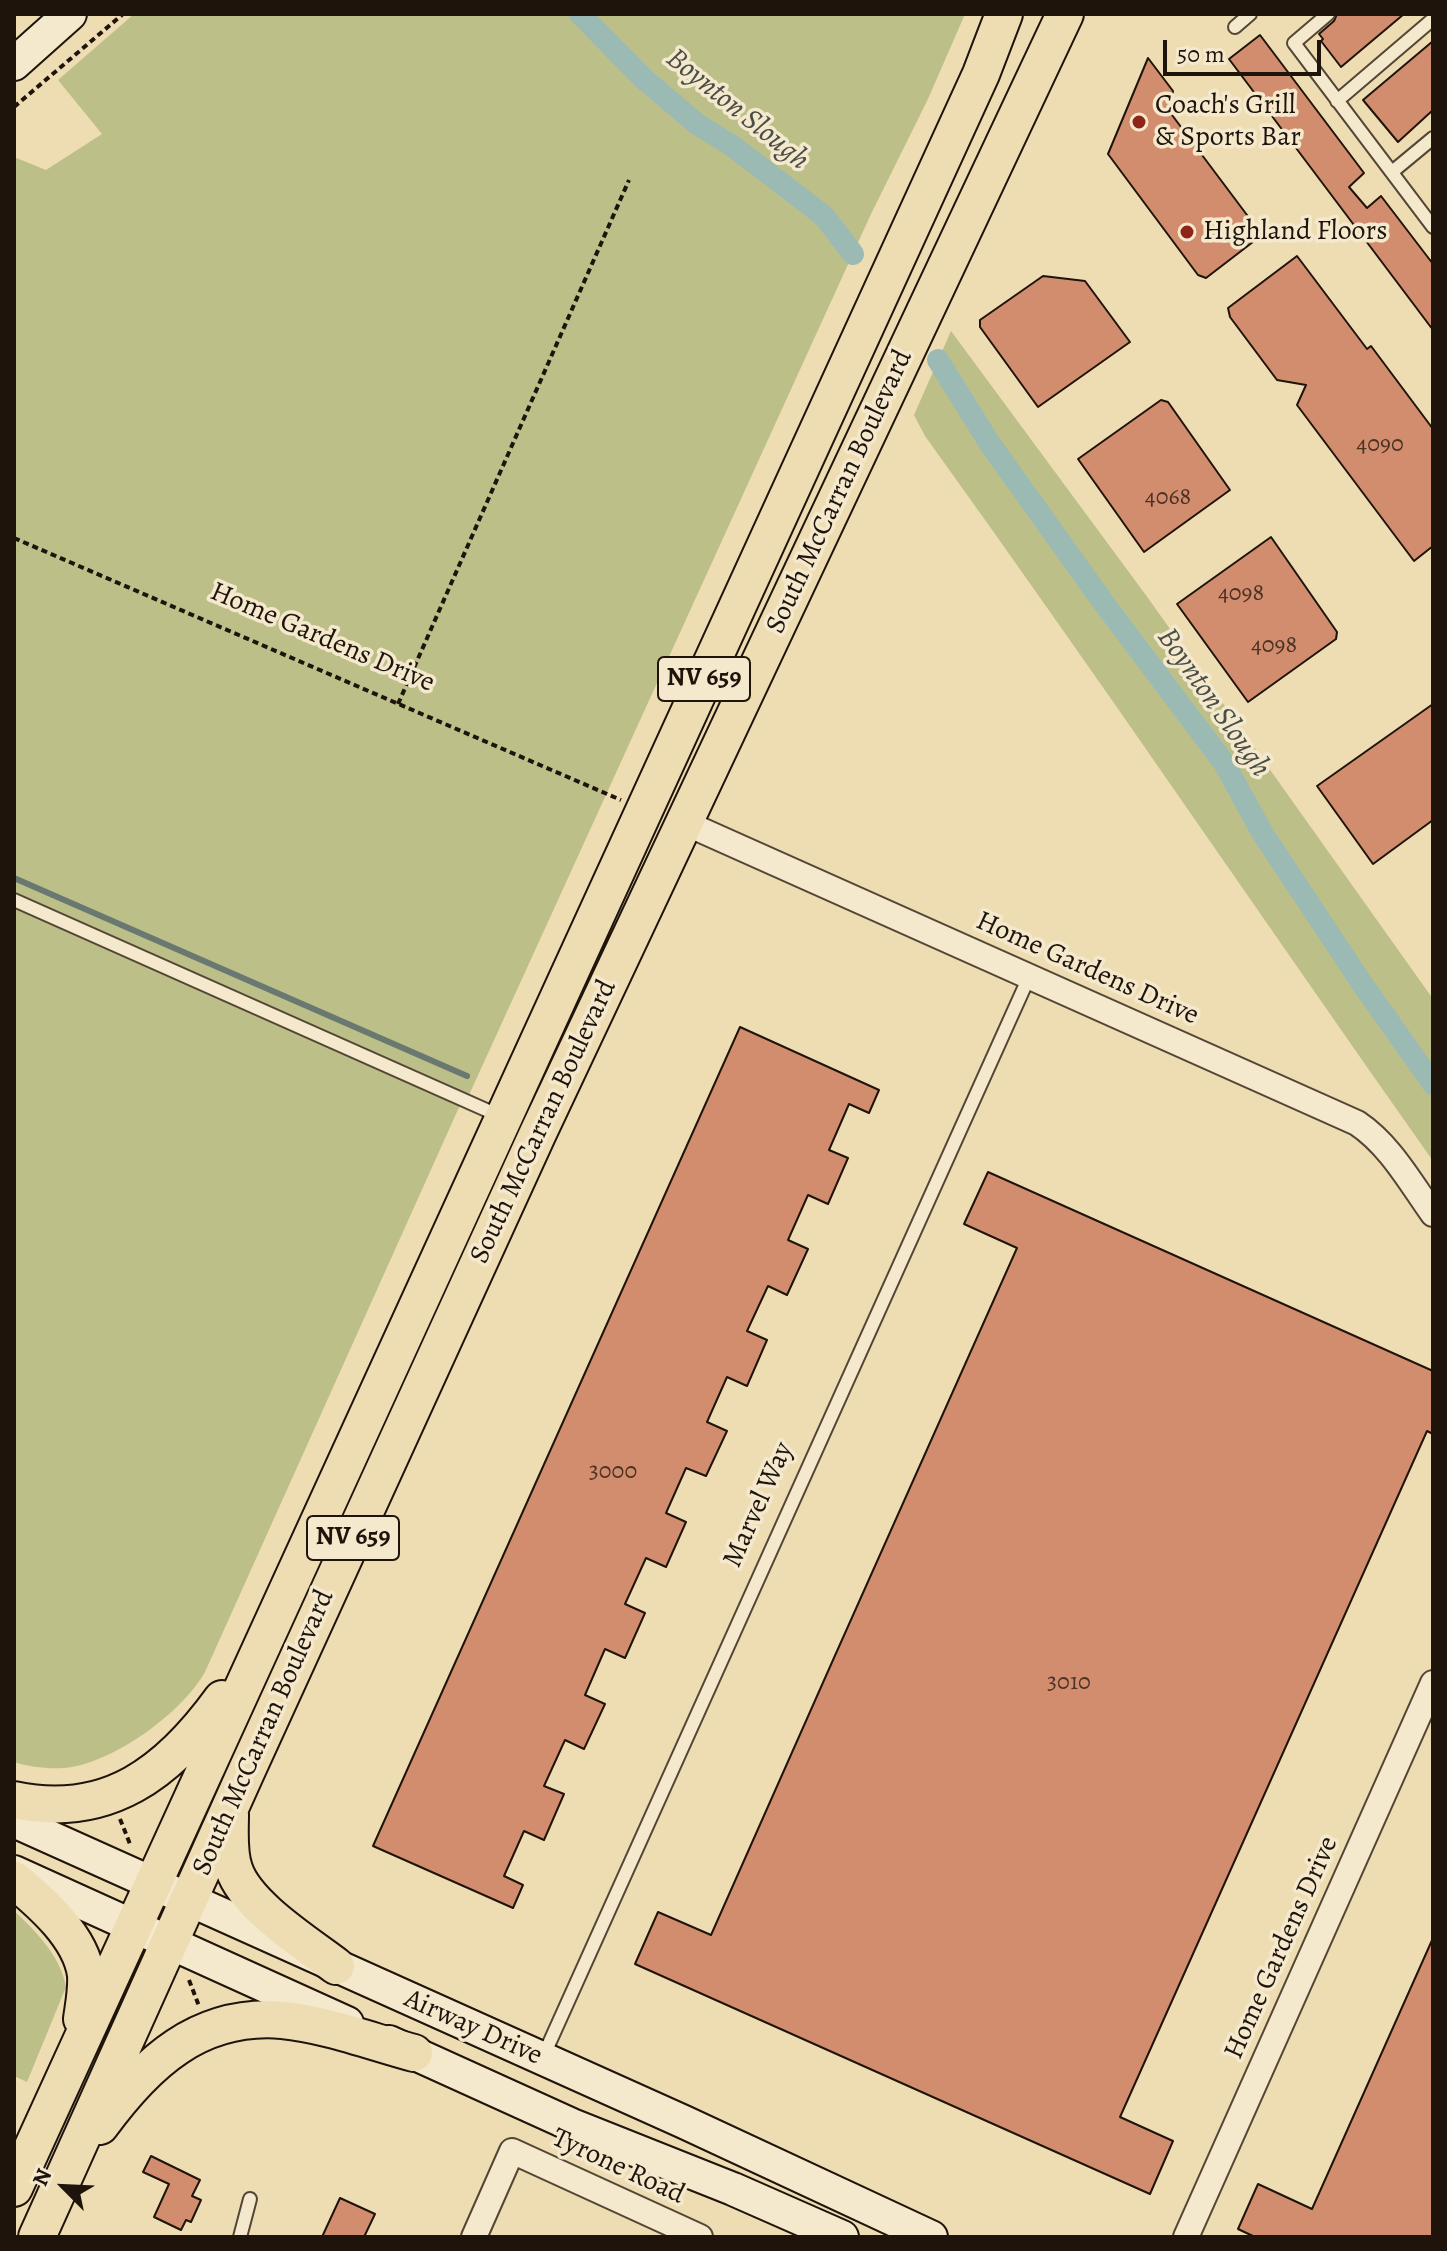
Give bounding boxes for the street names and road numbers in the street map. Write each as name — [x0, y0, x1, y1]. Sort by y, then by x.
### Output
street label: South McCarran Boulevard — [759, 345, 921, 639]
street label: Home Gardens Drive — [205, 576, 439, 700]
road number: NV 659 — [658, 657, 750, 701]
street label: Home Gardens Drive — [970, 905, 1204, 1033]
street label: South McCarran Boulevard — [463, 975, 625, 1269]
street label: Marvel Way — [717, 1437, 801, 1573]
road number: NV 659 — [307, 1516, 399, 1560]
street label: South McCarran Boulevard — [186, 1585, 342, 1881]
street label: Home Gardens Drive — [1218, 1831, 1346, 2065]
street label: Airway Drive — [399, 1983, 547, 2073]
street label: Tyrone Road — [546, 2122, 690, 2212]

